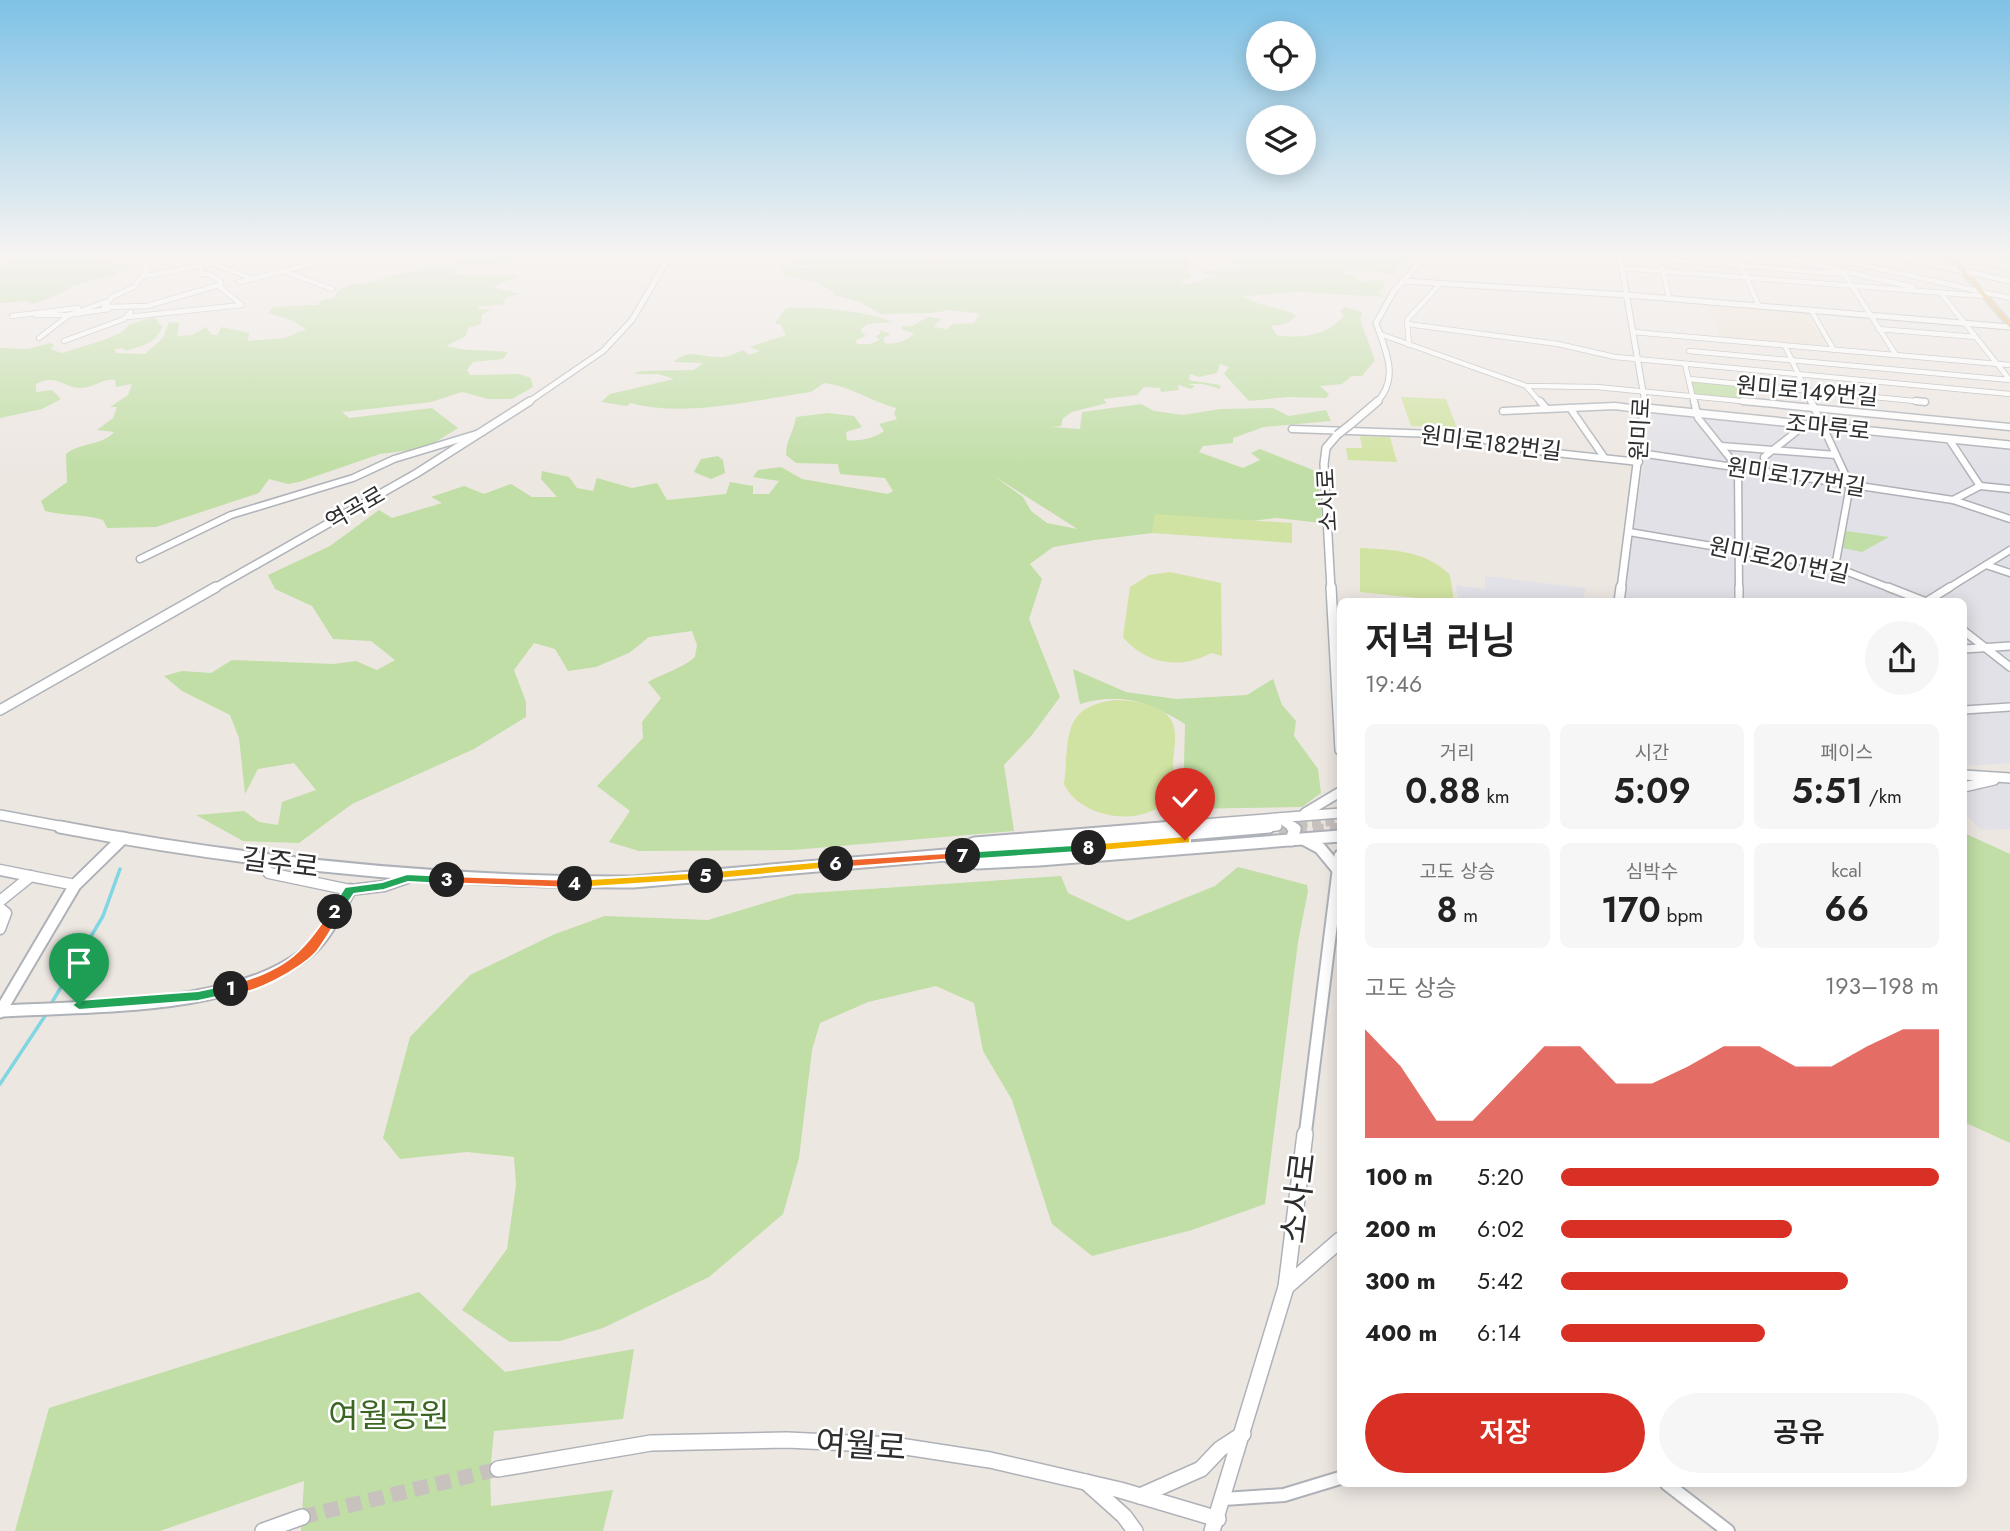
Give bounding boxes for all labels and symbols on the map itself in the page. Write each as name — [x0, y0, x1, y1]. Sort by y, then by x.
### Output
street label: 원미로149번길 — [1734, 368, 1880, 414]
street label: 원미로 — [1621, 396, 1659, 462]
street label: 조마루로 — [1784, 406, 1872, 448]
street label: 원미로182번길 — [1419, 417, 1563, 469]
street label: 원미로177번길 — [1724, 449, 1868, 505]
street label: 소사로 — [1308, 467, 1346, 533]
street label: 역곡로 — [319, 477, 391, 539]
street label: 원미로201번길 — [1706, 529, 1852, 591]
pin — [1155, 768, 1215, 840]
pin: 8 — [1072, 830, 1106, 866]
street label: 길주로 — [239, 838, 321, 888]
pin: 7 — [946, 838, 981, 874]
pin: 6 — [818, 846, 854, 882]
pin: 5 — [688, 858, 724, 894]
pin: 3 — [430, 862, 464, 898]
pin: 4 — [558, 866, 592, 902]
pin: 2 — [318, 894, 352, 930]
pin — [49, 933, 109, 1005]
pin: 1 — [214, 972, 248, 1006]
street label: 소사로 — [1269, 1150, 1327, 1246]
park label: 여월공원 — [328, 1392, 450, 1439]
street label: 여월로 — [814, 1418, 908, 1472]

